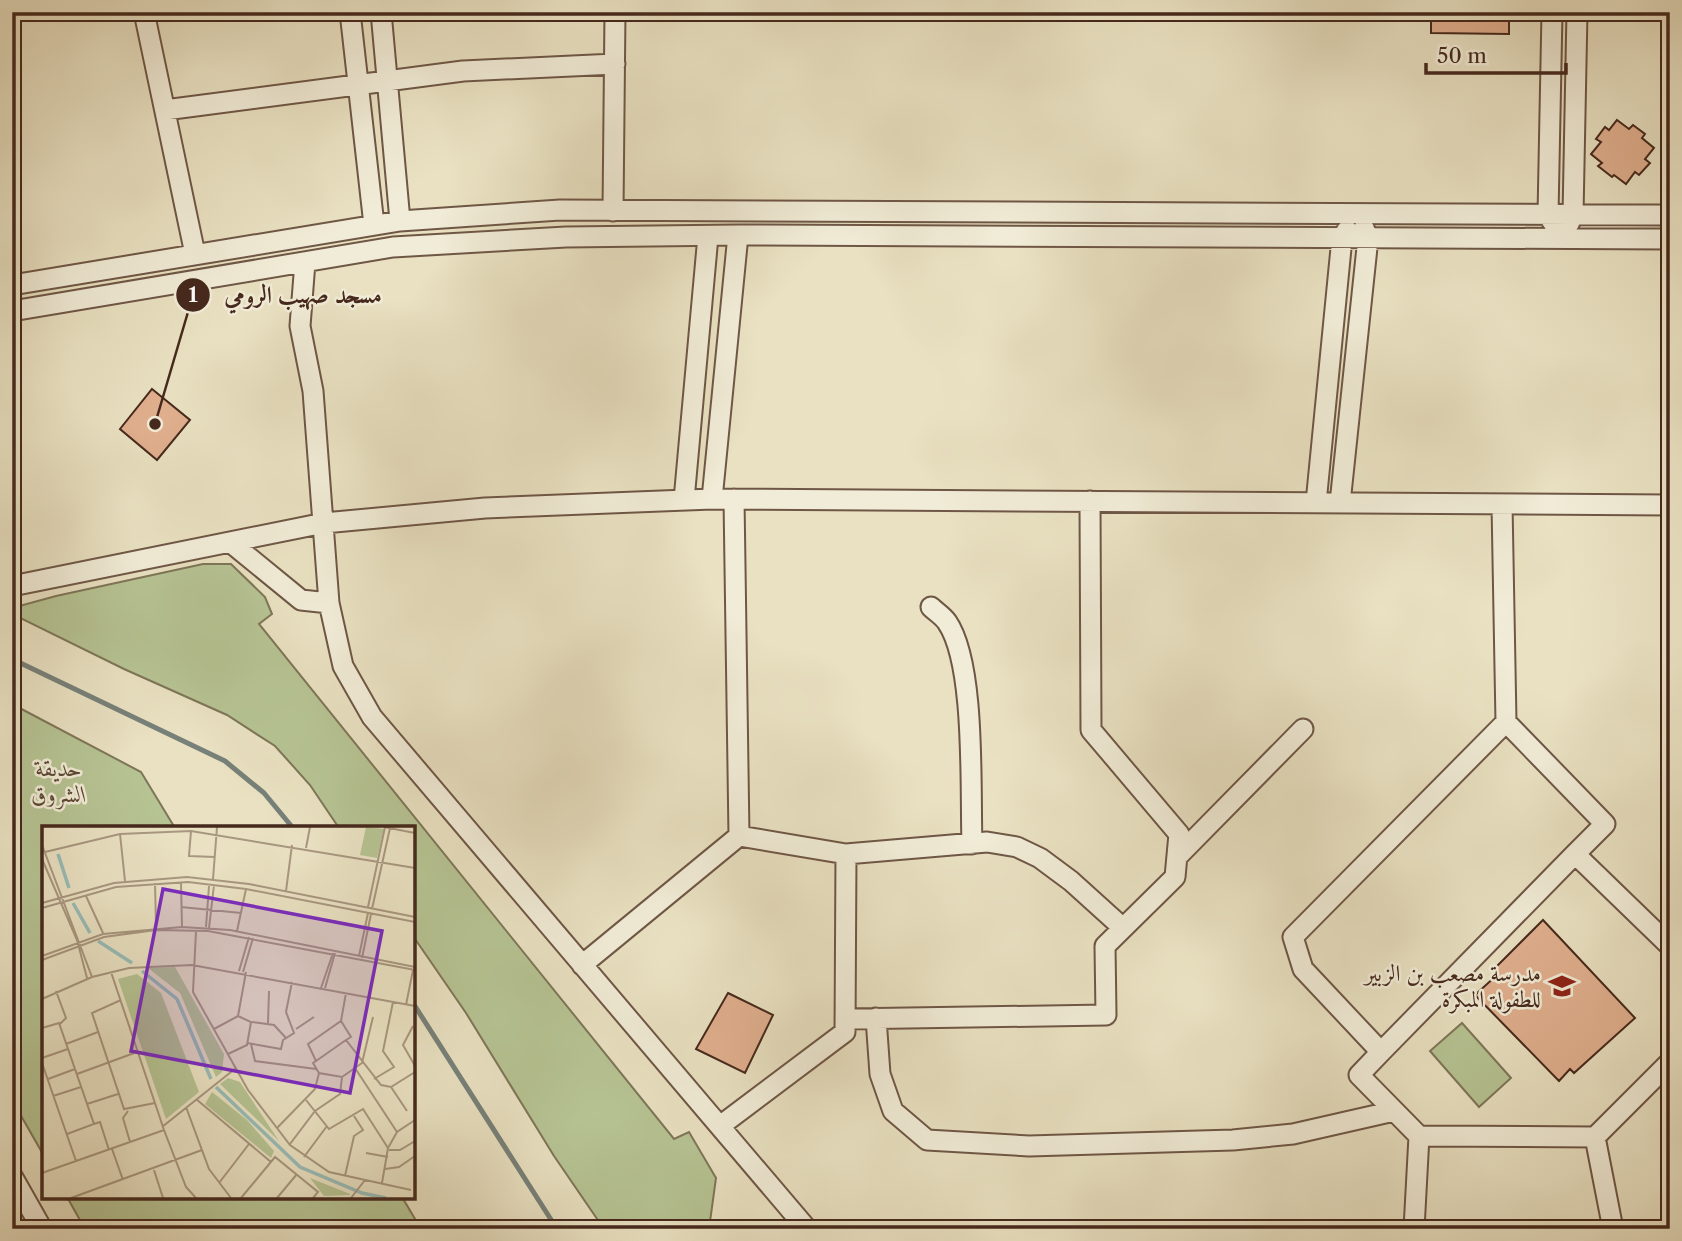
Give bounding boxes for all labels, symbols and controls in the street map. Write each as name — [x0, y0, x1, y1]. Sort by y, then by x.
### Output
scale bar — [1426, 32, 1566, 76]
text: 50 m — [1437, 43, 1487, 68]
callout: مسجد صهيب الرومي — [175, 272, 396, 317]
text: مسجد صهيب الرومي — [223, 280, 382, 314]
text: 1 — [188, 282, 198, 307]
park label: حديقة الشروق — [31, 754, 87, 810]
inset map — [42, 826, 415, 1199]
place label: مدرسة مصعب بن الزبير للطفولة المبكرة — [1363, 959, 1541, 1014]
school or university icon: مدرسة مصعب بن الزبير للطفولة المبكرة — [1547, 971, 1577, 1001]

